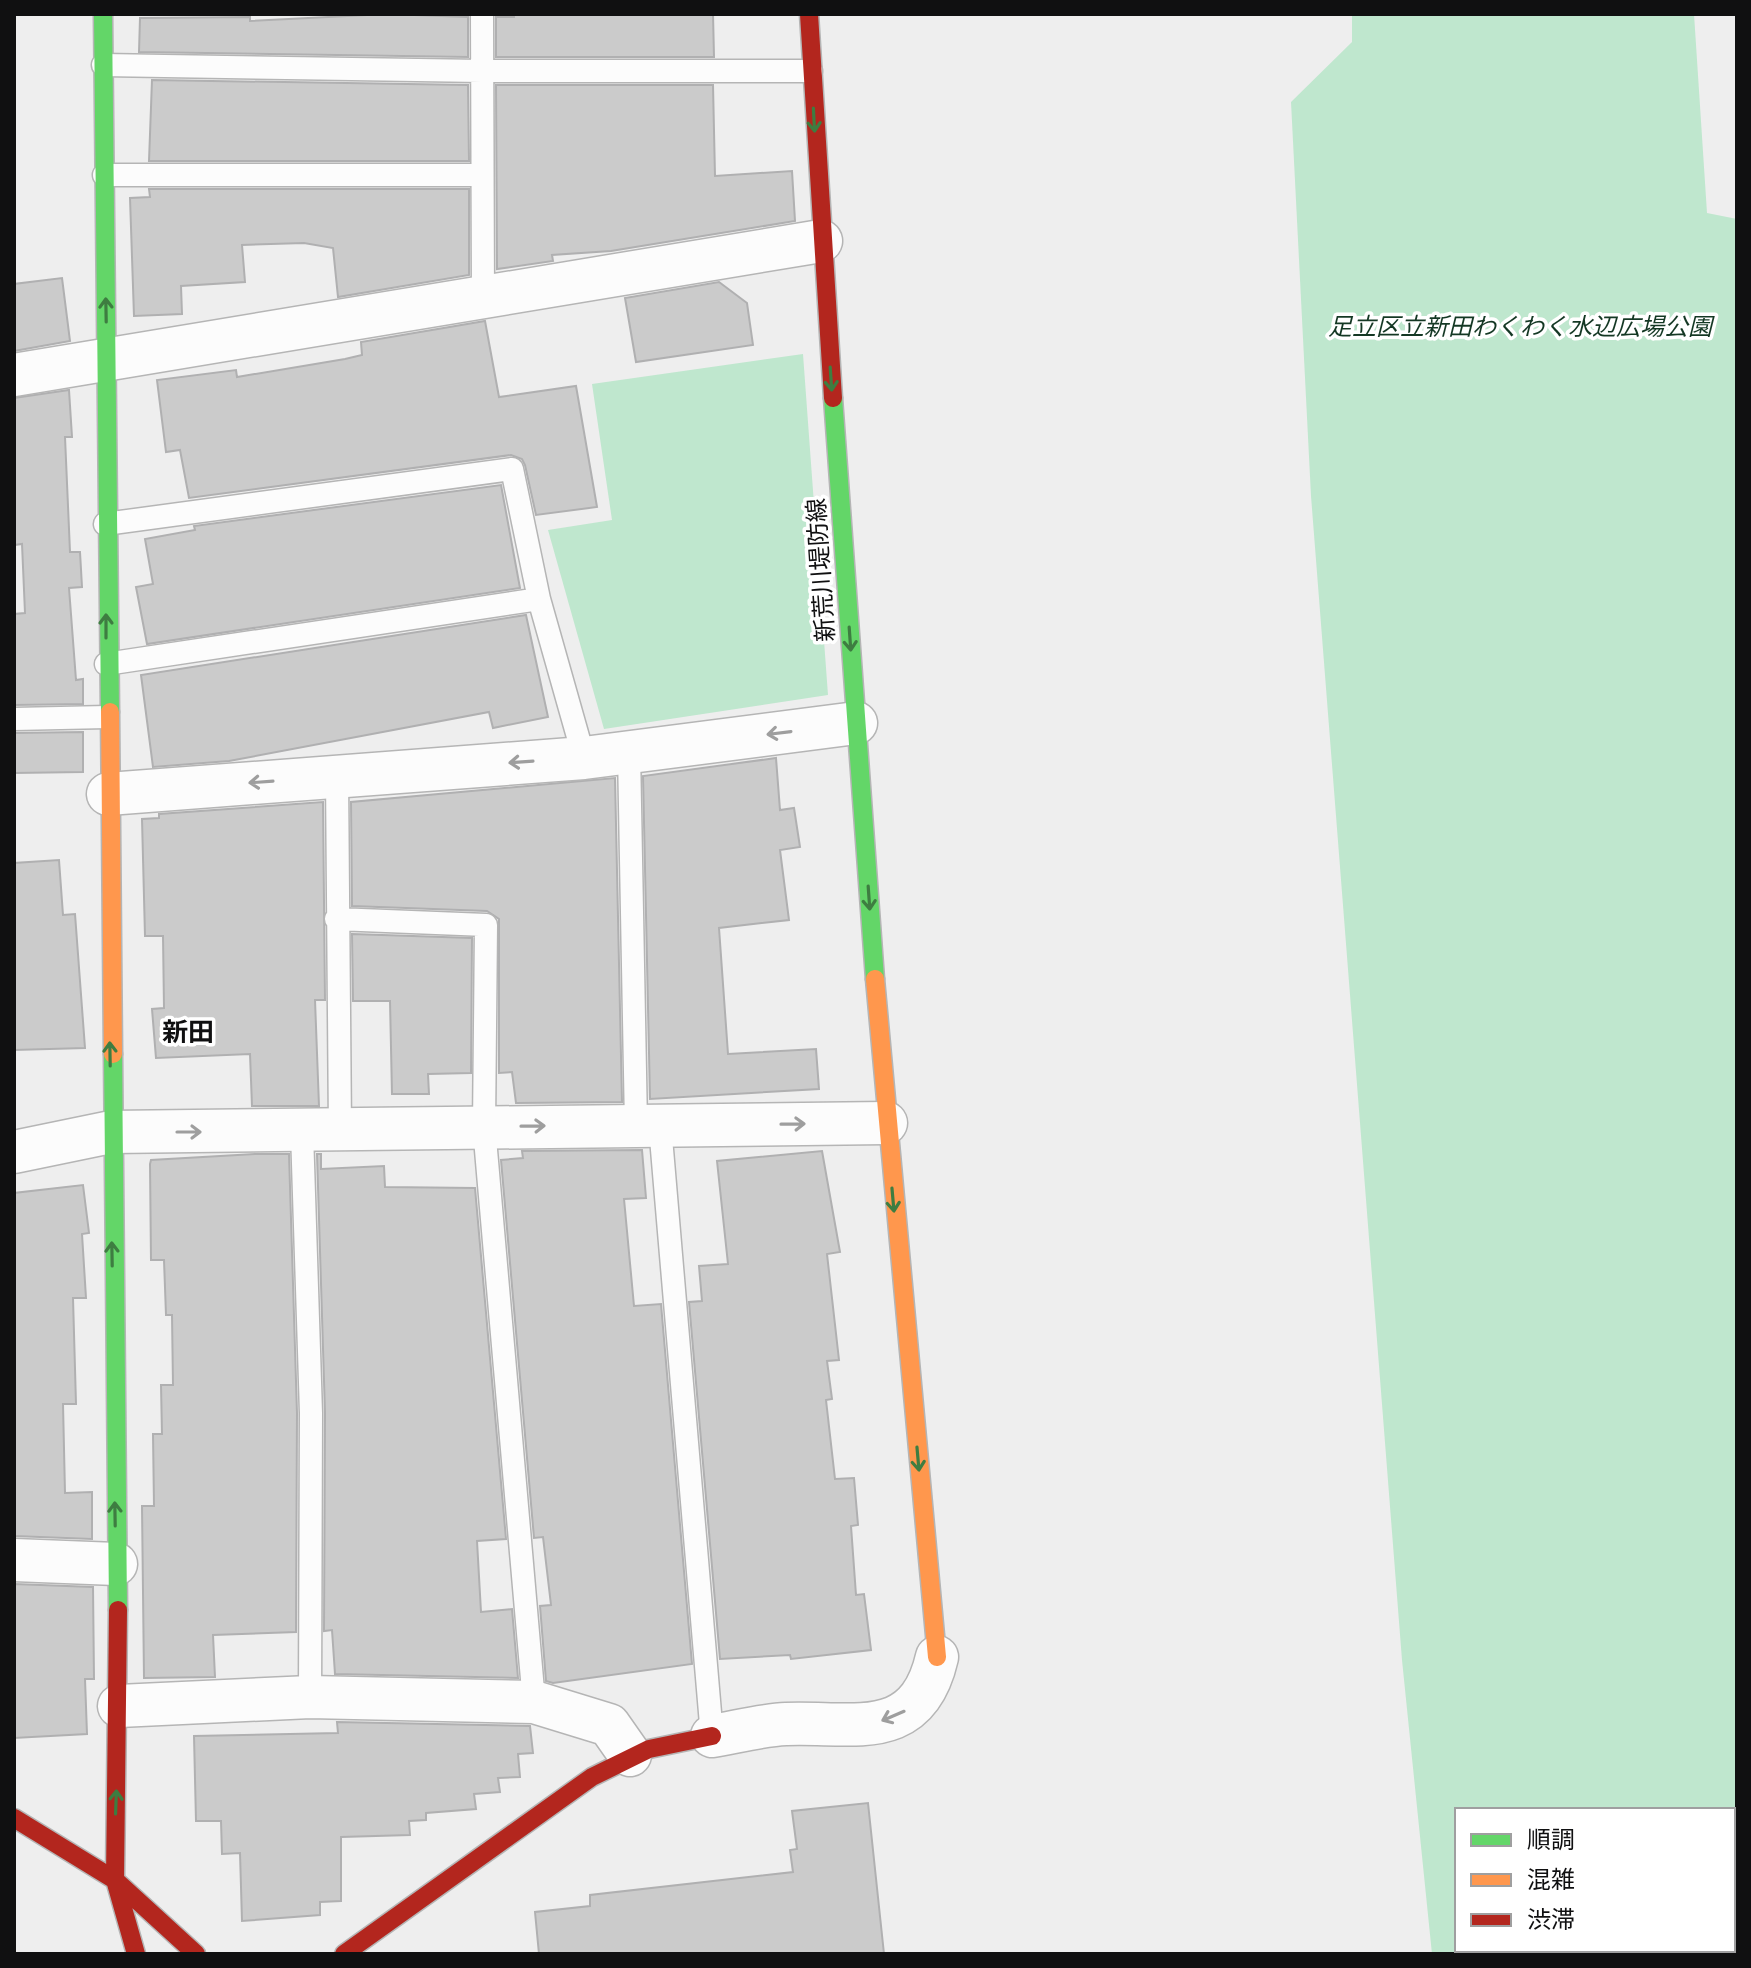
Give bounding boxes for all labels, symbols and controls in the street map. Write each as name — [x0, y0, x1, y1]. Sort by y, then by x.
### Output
one-way arrow — [806, 106, 821, 133]
one-way arrow — [98, 297, 114, 324]
park label: 足立区立新田わくわく水辺広場公園 — [1328, 307, 1715, 342]
one-way arrow — [824, 365, 839, 392]
street label: 新荒川堤防線 — [796, 497, 841, 643]
one-way arrow — [98, 613, 114, 640]
one-way arrow — [843, 625, 858, 652]
one-way arrow — [767, 726, 792, 741]
one-way arrow — [508, 755, 535, 770]
one-way arrow — [248, 775, 275, 790]
one-way arrow — [862, 884, 877, 911]
district label: 新田 — [162, 1010, 214, 1049]
one-way arrow — [102, 1041, 118, 1068]
one-way arrow — [779, 1116, 806, 1131]
one-way arrow — [519, 1119, 546, 1134]
one-way arrow — [175, 1124, 202, 1140]
one-way arrow — [886, 1186, 901, 1213]
one-way arrow — [105, 1241, 120, 1268]
one-way arrow — [911, 1445, 926, 1472]
one-way arrow — [107, 1501, 123, 1528]
one-way arrow — [881, 1709, 906, 1724]
one-way arrow — [109, 1789, 124, 1816]
legend — [1455, 1808, 1735, 1952]
text: 順調 — [1527, 1820, 1575, 1855]
text: 混雑 — [1527, 1860, 1575, 1895]
text: 渋滞 — [1527, 1900, 1575, 1935]

